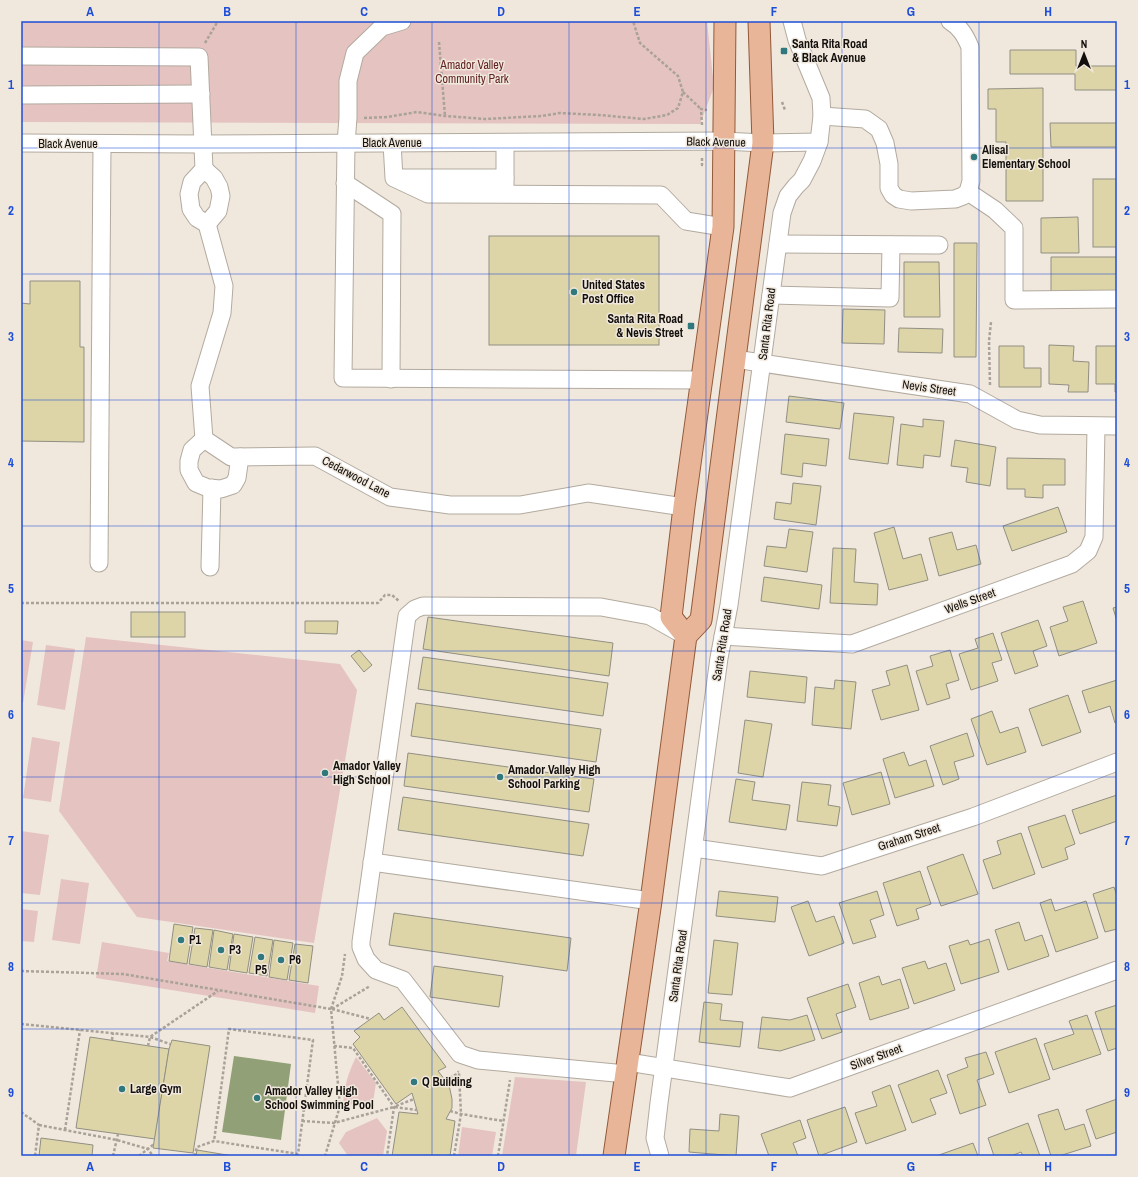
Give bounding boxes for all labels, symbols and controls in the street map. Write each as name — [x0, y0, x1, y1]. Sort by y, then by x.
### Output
text: A — [86, 3, 94, 20]
text: B — [223, 3, 231, 20]
text: C — [360, 3, 368, 20]
text: D — [497, 3, 505, 20]
text: E — [633, 3, 641, 20]
text: F — [771, 3, 778, 20]
text: G — [907, 3, 915, 20]
text: H — [1044, 3, 1052, 20]
north arrow — [1064, 34, 1104, 74]
place label: Santa Rita Road & Black Avenue — [792, 36, 867, 66]
text: N — [1081, 37, 1087, 51]
marker: Santa Rita Road & Black Avenue — [779, 46, 789, 56]
park label: Amador Valley Community Park — [435, 57, 509, 87]
text: 1 — [8, 76, 14, 93]
text: 1 — [1124, 76, 1130, 93]
street label: Black Avenue — [686, 133, 746, 151]
street label: Black Avenue — [362, 135, 422, 151]
street label: Black Avenue — [38, 136, 98, 152]
place label: Alisal Elementary School — [982, 142, 1071, 172]
marker: Alisal Elementary School — [969, 152, 979, 162]
text: 2 — [8, 202, 14, 219]
text: 2 — [1124, 202, 1130, 219]
place label: United States Post Office — [582, 277, 645, 307]
marker: United States Post Office — [569, 287, 579, 297]
street label: Santa Rita Road — [755, 287, 779, 361]
place label: Santa Rita Road & Nevis Street — [608, 311, 684, 341]
marker: Santa Rita Road & Nevis Street — [686, 321, 696, 331]
text: 3 — [8, 328, 14, 345]
text: 3 — [1124, 328, 1130, 345]
street label: Nevis Street — [901, 376, 957, 400]
street label: Cedarwood Lane — [319, 452, 393, 502]
text: 4 — [8, 454, 14, 471]
text: 4 — [1124, 454, 1130, 471]
text: 5 — [8, 580, 14, 597]
text: 5 — [1124, 580, 1130, 597]
street label: Wells Street — [942, 584, 998, 618]
street label: Santa Rita Road — [708, 608, 736, 682]
text: 6 — [8, 706, 14, 723]
text: 6 — [1124, 706, 1130, 723]
place label: Amador Valley High School — [333, 758, 401, 788]
place label: Amador Valley High School Parking — [508, 762, 600, 792]
marker: Amador Valley High School — [320, 768, 330, 778]
marker: Amador Valley High School Parking — [495, 772, 505, 782]
street label: Graham Street — [876, 819, 942, 855]
text: 7 — [8, 832, 14, 849]
text: 7 — [1124, 832, 1130, 849]
street label: Santa Rita Road — [665, 929, 691, 1003]
place label: P1 — [189, 932, 202, 948]
marker: P1 — [176, 935, 186, 945]
place label: P3 — [229, 942, 242, 958]
marker: P3 — [216, 945, 226, 955]
marker: P5 — [256, 952, 266, 962]
place label: P6 — [289, 952, 302, 968]
marker: P6 — [276, 955, 286, 965]
text: 8 — [8, 958, 14, 975]
text: 8 — [1124, 958, 1130, 975]
place label: P5 — [255, 962, 268, 978]
street label: Silver Street — [848, 1040, 904, 1074]
place label: Q Building — [422, 1074, 472, 1090]
marker: Q Building — [409, 1077, 419, 1087]
place label: Large Gym — [130, 1081, 182, 1097]
place label: Amador Valley High School Swimming Pool — [265, 1083, 374, 1113]
text: 9 — [8, 1084, 14, 1101]
marker: Large Gym — [117, 1084, 127, 1094]
text: 9 — [1124, 1084, 1130, 1101]
marker: Amador Valley High School Swimming Pool — [252, 1093, 262, 1103]
text: A — [86, 1158, 94, 1175]
text: B — [223, 1158, 231, 1175]
text: C — [360, 1158, 368, 1175]
text: D — [497, 1158, 505, 1175]
text: E — [633, 1158, 641, 1175]
text: F — [771, 1158, 778, 1175]
text: G — [907, 1158, 915, 1175]
text: H — [1044, 1158, 1052, 1175]

